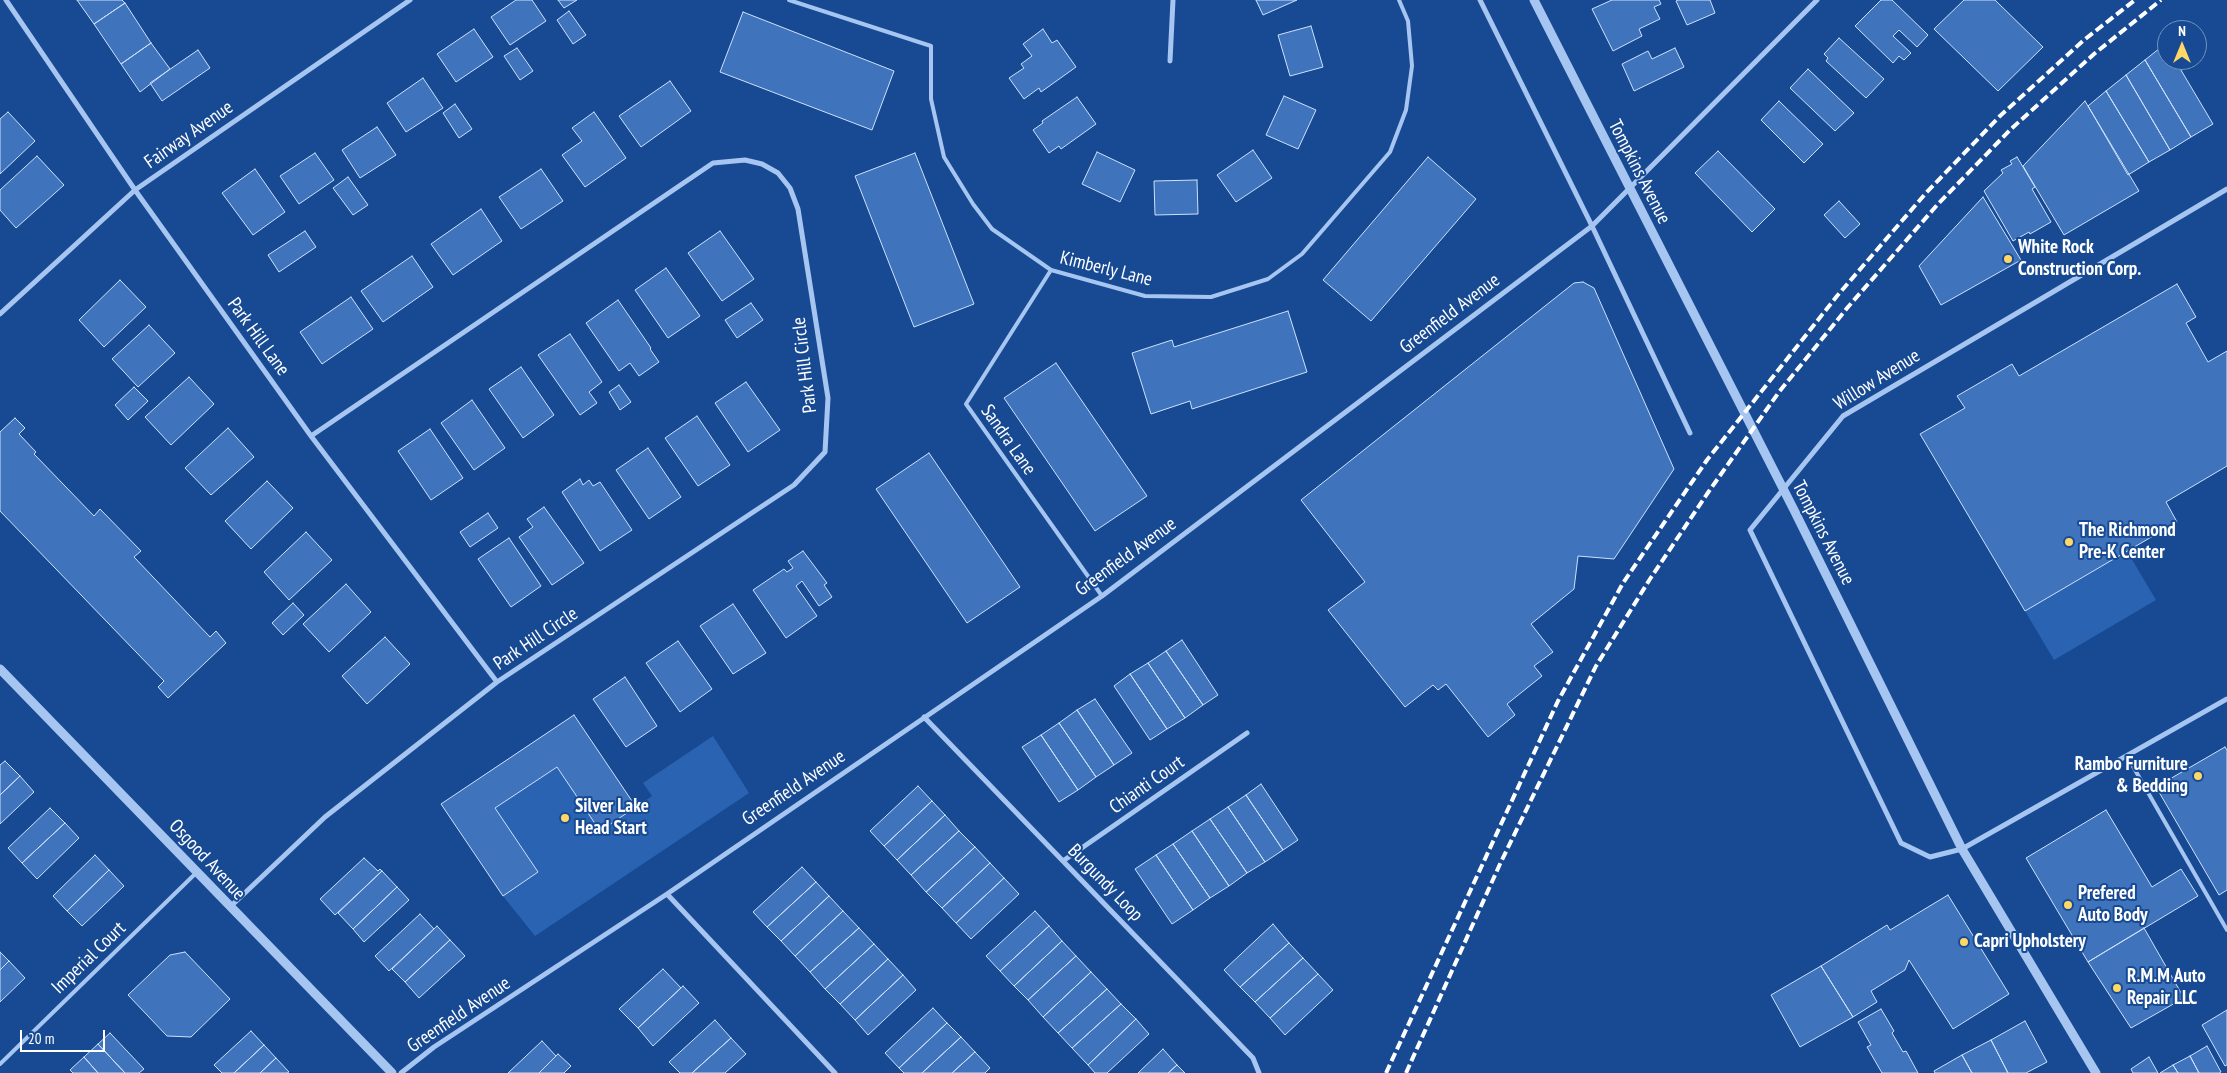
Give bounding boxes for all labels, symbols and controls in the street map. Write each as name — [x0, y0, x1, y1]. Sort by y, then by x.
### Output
north arrow — [2157, 20, 2207, 70]
text: N — [2178, 22, 2186, 40]
street label: Fairway Avenue — [140, 96, 238, 174]
street label: Tompkins Avenue — [1603, 116, 1675, 228]
place label: White Rock Construction Corp. — [2018, 237, 2141, 281]
street label: Kimberly Lane — [1058, 247, 1154, 291]
marker: White Rock Construction Corp. — [2002, 253, 2014, 265]
street label: Greenfield Avenue — [1395, 269, 1505, 359]
street label: Park Hill Lane — [222, 294, 294, 380]
street label: Park Hill Circle — [788, 316, 822, 414]
street label: Willow Avenue — [1830, 345, 1924, 415]
street label: Sandra Lane — [976, 400, 1040, 480]
street label: Tompkins Avenue — [1787, 477, 1859, 589]
street label: Greenfield Avenue — [1071, 513, 1181, 601]
place label: The Richmond Pre-K Center — [2079, 520, 2176, 564]
marker: The Richmond Pre-K Center — [2063, 536, 2075, 548]
street label: Park Hill Circle — [490, 603, 582, 675]
street label: Greenfield Avenue — [738, 745, 850, 831]
street label: Chianti Court — [1105, 751, 1189, 819]
place label: Rambo Furniture & Bedding — [2075, 754, 2188, 798]
marker: Rambo Furniture & Bedding — [2192, 770, 2204, 782]
place label: Silver Lake Head Start — [575, 796, 649, 840]
marker: Silver Lake Head Start — [559, 812, 571, 824]
street label: Osgood Avenue — [164, 815, 250, 905]
street label: Burgundy Loop — [1063, 840, 1147, 926]
place label: Prefered Auto Body — [2078, 883, 2148, 927]
marker: Prefered Auto Body — [2062, 899, 2074, 911]
street label: Imperial Court — [47, 917, 131, 999]
place label: Capri Upholstery — [1974, 931, 2086, 953]
marker: Capri Upholstery — [1958, 936, 1970, 948]
place label: R.M.M Auto Repair LLC — [2127, 966, 2206, 1010]
street label: Greenfield Avenue — [403, 972, 515, 1058]
marker: R.M.M Auto Repair LLC — [2111, 982, 2123, 994]
scale bar — [22, 1020, 108, 1052]
text: 20 m — [28, 1029, 54, 1048]

